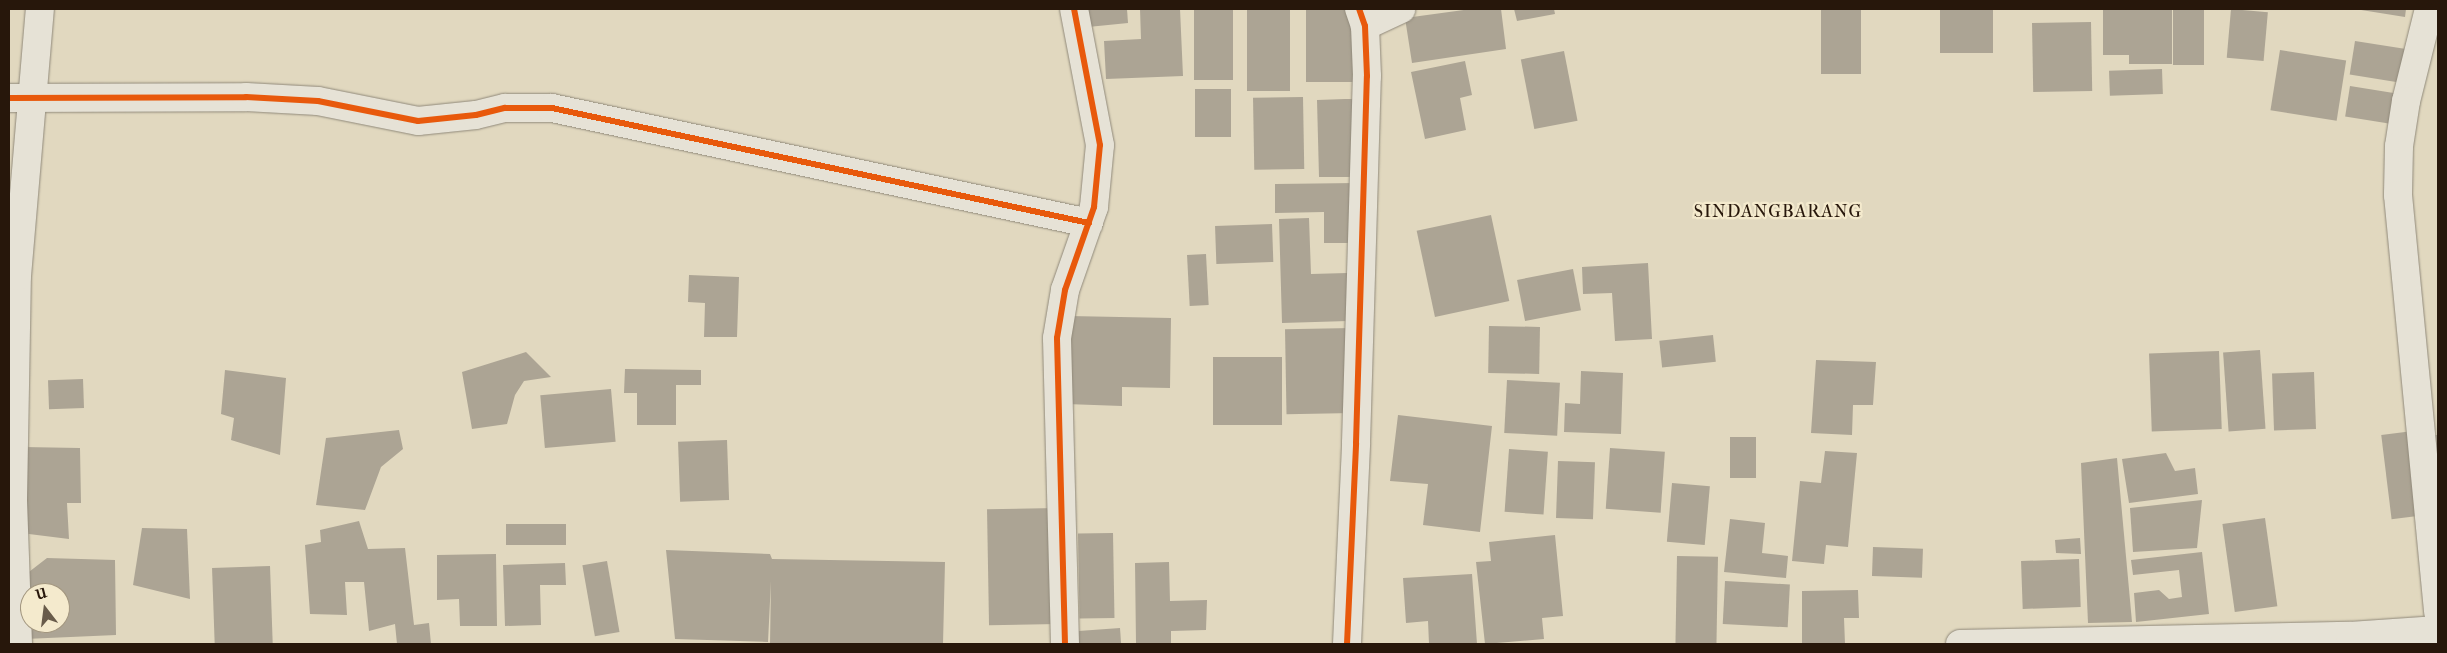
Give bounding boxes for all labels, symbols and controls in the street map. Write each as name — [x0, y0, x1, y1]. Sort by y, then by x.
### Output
district label: SINDANGBARANG — [1692, 201, 1864, 223]
north arrow — [20, 583, 70, 633]
text: U — [34, 584, 49, 604]

